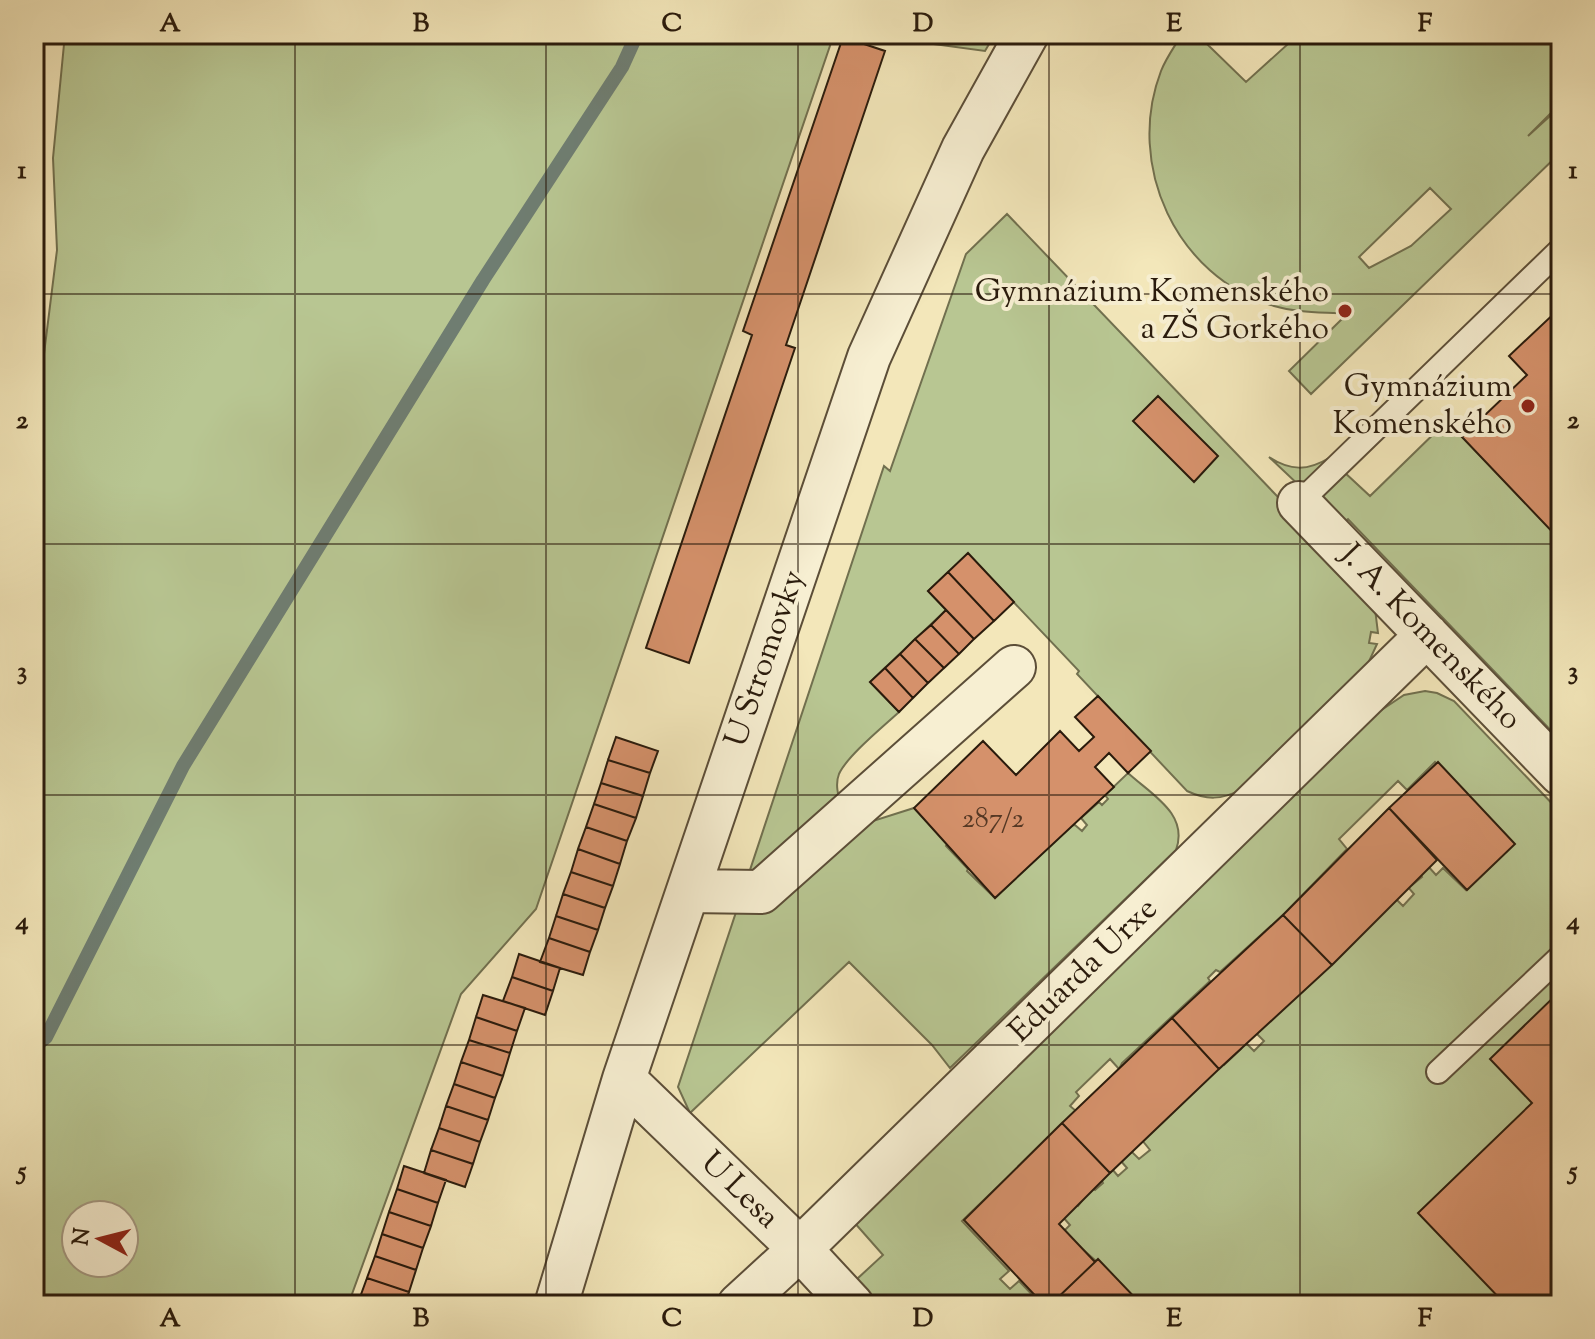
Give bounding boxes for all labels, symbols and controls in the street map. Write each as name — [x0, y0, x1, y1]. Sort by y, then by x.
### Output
text: A — [159, 6, 181, 43]
text: B — [413, 6, 430, 43]
text: C — [662, 6, 682, 43]
text: D — [913, 6, 933, 43]
text: E — [1166, 6, 1182, 43]
text: F — [1418, 6, 1433, 43]
text: 1 — [18, 153, 27, 190]
text: 1 — [1569, 153, 1578, 190]
place label: Gymnázium Komenského a ZŠ Gorkého — [975, 270, 1329, 353]
marker: Gymnázium Komenského a ZŠ Gorkého — [1336, 302, 1354, 320]
place label: Gymnázium Komenského — [1333, 365, 1512, 448]
marker: Gymnázium Komenského — [1519, 397, 1537, 415]
text: 2 — [16, 403, 29, 440]
text: 2 — [1567, 403, 1580, 440]
street label: J. A. Komenského — [1327, 533, 1531, 742]
street label: U Stromovky — [714, 564, 818, 754]
text: 3 — [17, 654, 27, 691]
text: 3 — [1568, 654, 1578, 691]
house number: 287/2 — [962, 800, 1024, 840]
street label: Eduarda Urxe — [999, 888, 1169, 1054]
text: 4 — [14, 904, 29, 941]
text: 4 — [1565, 904, 1580, 941]
street label: U Lesa — [689, 1142, 789, 1241]
text: 5 — [16, 1154, 27, 1191]
text: 5 — [1567, 1154, 1578, 1191]
north arrow — [60, 1199, 140, 1279]
text: N — [66, 1226, 100, 1248]
text: A — [159, 1301, 181, 1338]
text: B — [413, 1301, 430, 1338]
text: C — [662, 1301, 682, 1338]
text: D — [913, 1301, 933, 1338]
text: E — [1166, 1301, 1182, 1338]
text: F — [1418, 1301, 1433, 1338]

